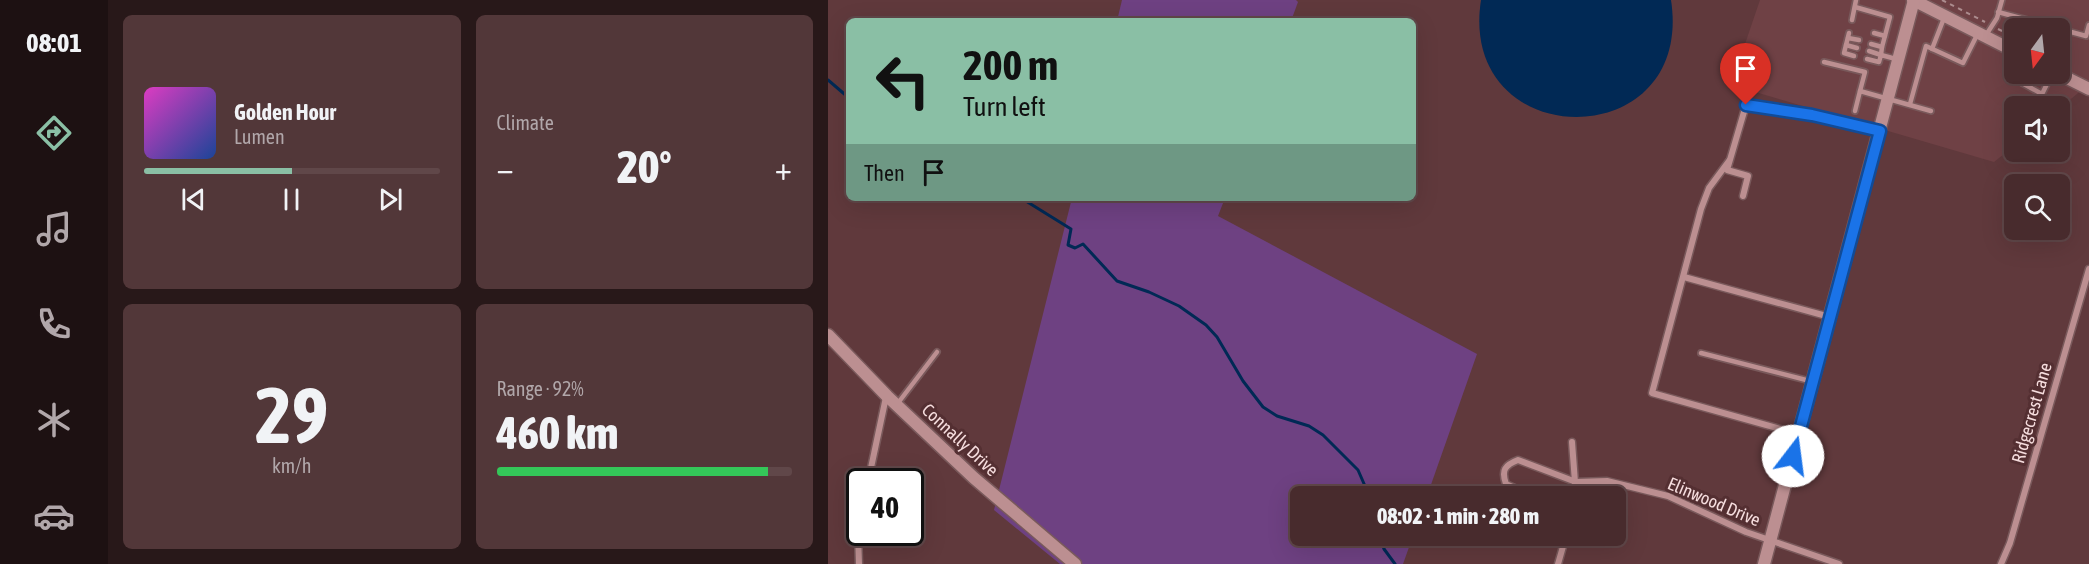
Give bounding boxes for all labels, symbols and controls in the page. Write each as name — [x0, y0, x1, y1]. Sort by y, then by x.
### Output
north arrow — [2004, 18, 2070, 84]
map controls — [2004, 18, 2070, 240]
text: 08:01 — [26, 27, 82, 58]
text: 200 m — [963, 41, 1058, 89]
icon: left — [864, 42, 942, 120]
pin — [1720, 43, 1771, 105]
icon: arrive — [1729, 52, 1762, 85]
text: Turn left — [963, 91, 1046, 122]
button: sound — [2004, 96, 2070, 162]
text: Golden Hour — [234, 99, 336, 125]
text: Climate — [497, 111, 554, 134]
icon: directions — [33, 112, 75, 154]
text: Lumen — [234, 125, 285, 148]
text: 20° — [617, 141, 672, 193]
text: − — [497, 149, 514, 187]
text: + — [775, 149, 792, 187]
icon: arrive — [917, 156, 950, 189]
text: Then — [864, 160, 905, 186]
button: search — [2004, 174, 2070, 240]
icon: previous — [177, 183, 210, 216]
icon: pause — [275, 183, 308, 216]
icon: next — [374, 183, 407, 216]
icon: music — [33, 208, 75, 250]
icon: phone — [33, 303, 75, 345]
street label: Ridgecrest Lane — [2007, 360, 2056, 466]
text: 29 — [255, 370, 328, 460]
text: Range · 92% — [497, 377, 584, 400]
icon: climate — [33, 399, 75, 441]
street label: Connally Drive — [918, 399, 1003, 480]
text: 460 km — [497, 407, 618, 459]
position arrow — [1761, 424, 1825, 488]
text: km/h — [272, 454, 312, 477]
speed limit sign: 40 — [846, 468, 924, 546]
street label: Elinwood Drive — [1665, 473, 1764, 530]
icon: car — [33, 495, 75, 537]
text: 08:02 · 1 min · 280 m — [1377, 503, 1539, 529]

